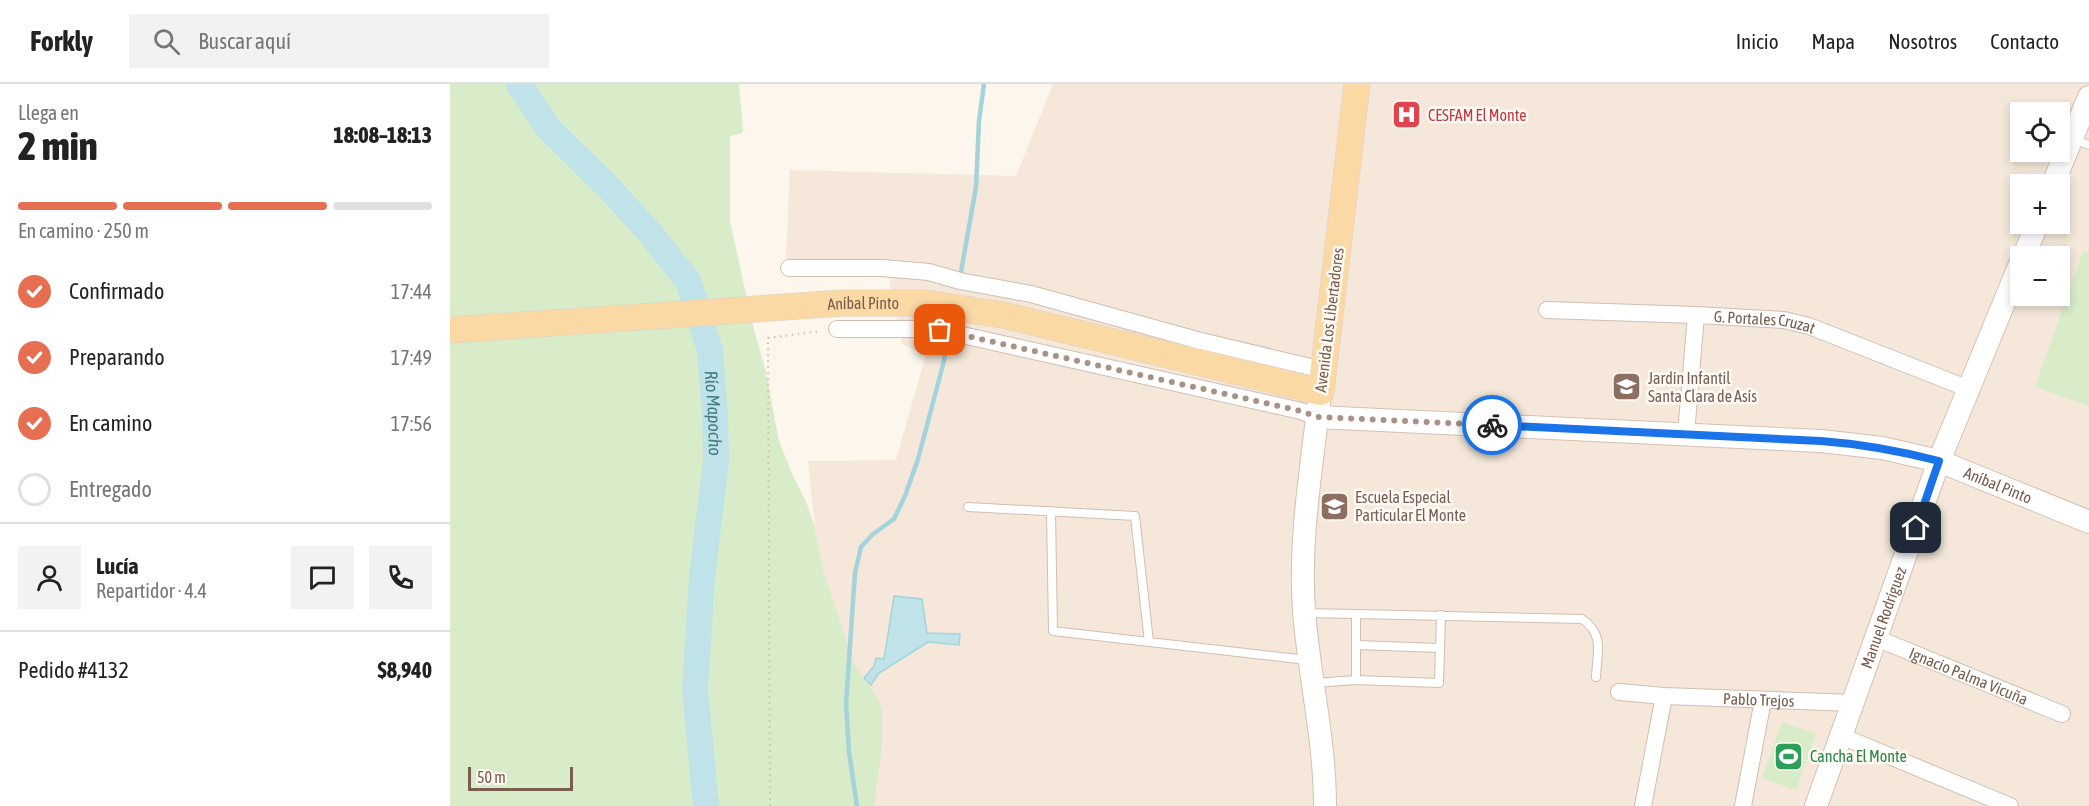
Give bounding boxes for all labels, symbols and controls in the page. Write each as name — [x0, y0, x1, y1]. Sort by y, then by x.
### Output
search box — [129, 14, 549, 68]
text: Forkly — [30, 25, 93, 57]
icon: search — [150, 25, 183, 58]
text: Buscar aquí — [198, 28, 291, 54]
text: Inicio — [1736, 29, 1779, 53]
text: Mapa — [1812, 29, 1855, 53]
text: Nosotros — [1888, 29, 1957, 53]
text: Contacto — [1990, 29, 2059, 53]
hospital icon: CESFAM El Monte — [1391, 99, 1423, 131]
text: Llega en — [18, 101, 79, 124]
map controls — [2010, 102, 2070, 306]
button: locate — [2010, 102, 2070, 162]
place label: CESFAM El Monte — [1428, 106, 1527, 124]
text: 18:08–18:13 — [333, 122, 432, 148]
text: 2 min — [18, 124, 98, 168]
button: + — [2010, 174, 2070, 234]
text: En camino · 250 m — [18, 219, 149, 242]
street label: Avenida Los Libertadores — [1311, 246, 1347, 393]
button: − — [2010, 246, 2070, 306]
icon: check — [18, 275, 51, 308]
text: Confirmado — [69, 278, 164, 304]
text: 17:44 — [391, 280, 432, 303]
street label: Aníbal Pinto — [827, 294, 899, 313]
pin — [914, 304, 965, 355]
street label: G. Portales Cruzat — [1713, 307, 1818, 337]
icon: bag — [923, 313, 956, 346]
icon: check — [18, 341, 51, 374]
text: Preparando — [69, 344, 165, 370]
text: 17:49 — [391, 346, 432, 369]
place label: Jardín Infantil Santa Clara de Asís — [1648, 369, 1757, 405]
water label: Río Mapocho — [701, 370, 726, 456]
school or university icon: Jardín Infantil Santa Clara de Asís — [1611, 371, 1643, 403]
courier — [1462, 395, 1522, 455]
icon: check — [18, 407, 51, 440]
icon: bike — [1476, 409, 1509, 442]
text: En camino — [69, 410, 152, 436]
text: 17:56 — [391, 412, 432, 435]
street label: Aníbal Pinto — [1961, 463, 2035, 507]
text: Entregado — [69, 476, 152, 502]
place label: Escuela Especial Particular El Monte — [1355, 488, 1466, 524]
school or university icon: Escuela Especial Particular El Monte — [1318, 490, 1350, 522]
pin — [1890, 502, 1941, 553]
icon: home — [1899, 511, 1932, 544]
button: person — [18, 546, 81, 609]
button: chat — [291, 546, 354, 609]
button: phone — [369, 546, 432, 609]
text: Lucía — [96, 553, 139, 579]
street label: Manuel Rodríguez — [1857, 564, 1910, 671]
text: Repartidor · 4.4 — [96, 579, 207, 602]
street label: Ignacio Palma Vicuña — [1907, 644, 2030, 708]
text: Pedido #4132 — [18, 657, 129, 683]
text: $8,940 — [377, 657, 432, 683]
street label: Pablo Trejos — [1723, 689, 1795, 710]
sports icon: Cancha El Monte — [1773, 740, 1805, 772]
place label: Cancha El Monte — [1810, 747, 1907, 765]
scale bar — [468, 764, 573, 792]
text: 50 m — [477, 768, 506, 786]

